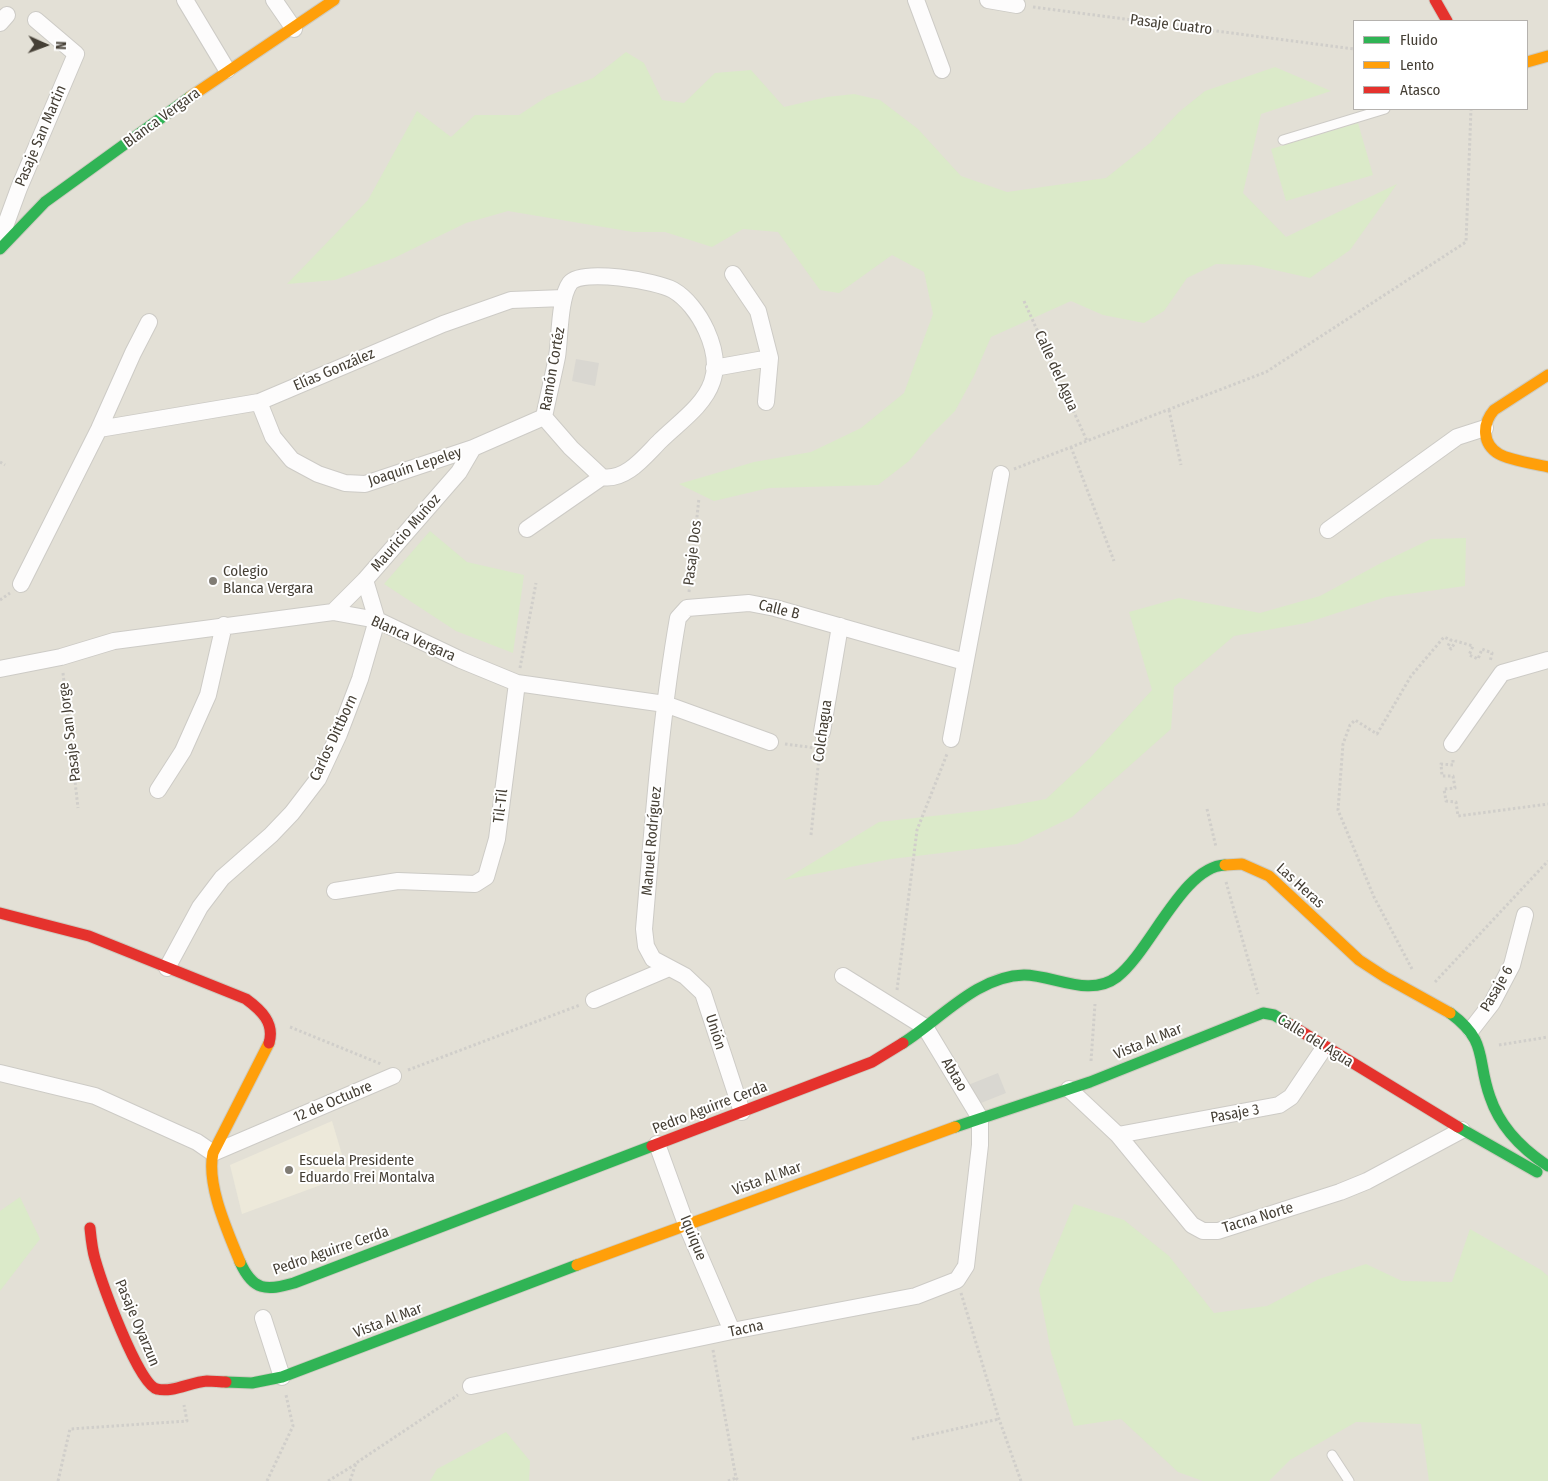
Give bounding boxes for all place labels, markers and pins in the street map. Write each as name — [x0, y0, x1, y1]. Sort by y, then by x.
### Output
place label: Colegio Blanca Vergara — [223, 563, 313, 598]
marker: Colegio Blanca Vergara — [207, 575, 219, 587]
place label: Escuela Presidente Eduardo Frei Montalva — [299, 1152, 435, 1187]
marker: Escuela Presidente Eduardo Frei Montalva — [283, 1164, 295, 1176]

